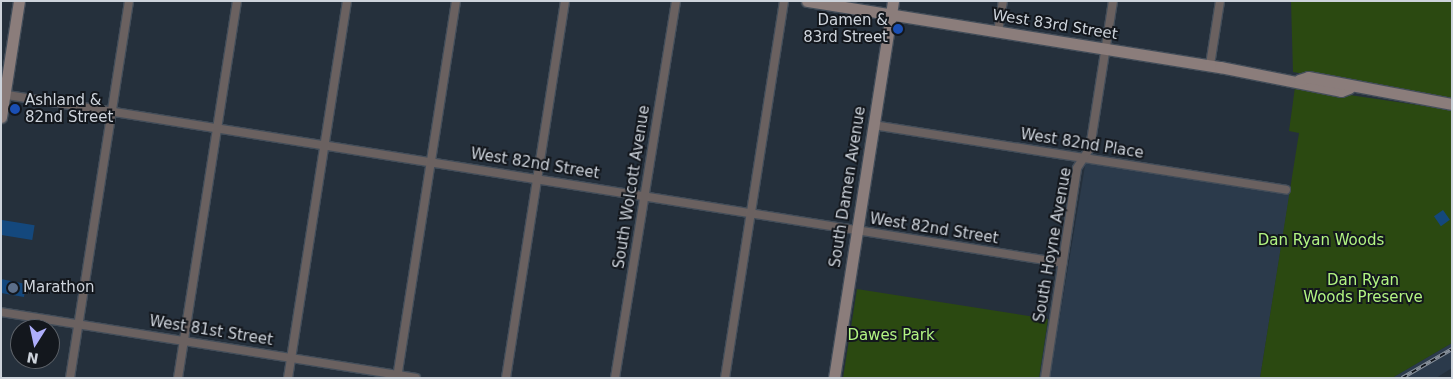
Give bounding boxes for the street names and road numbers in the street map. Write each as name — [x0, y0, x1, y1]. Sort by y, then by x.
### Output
street label: West 83rd Street — [991, 6, 1119, 44]
street label: South Wolcott Avenue — [610, 104, 654, 270]
street label: South Damen Avenue — [826, 105, 870, 269]
street label: West 82nd Place — [1019, 125, 1145, 163]
street label: West 82nd Street — [469, 145, 601, 183]
street label: South Hoyne Avenue — [1031, 166, 1075, 324]
street label: West 82nd Street — [868, 210, 1000, 248]
street label: West 81st Street — [148, 312, 274, 350]

